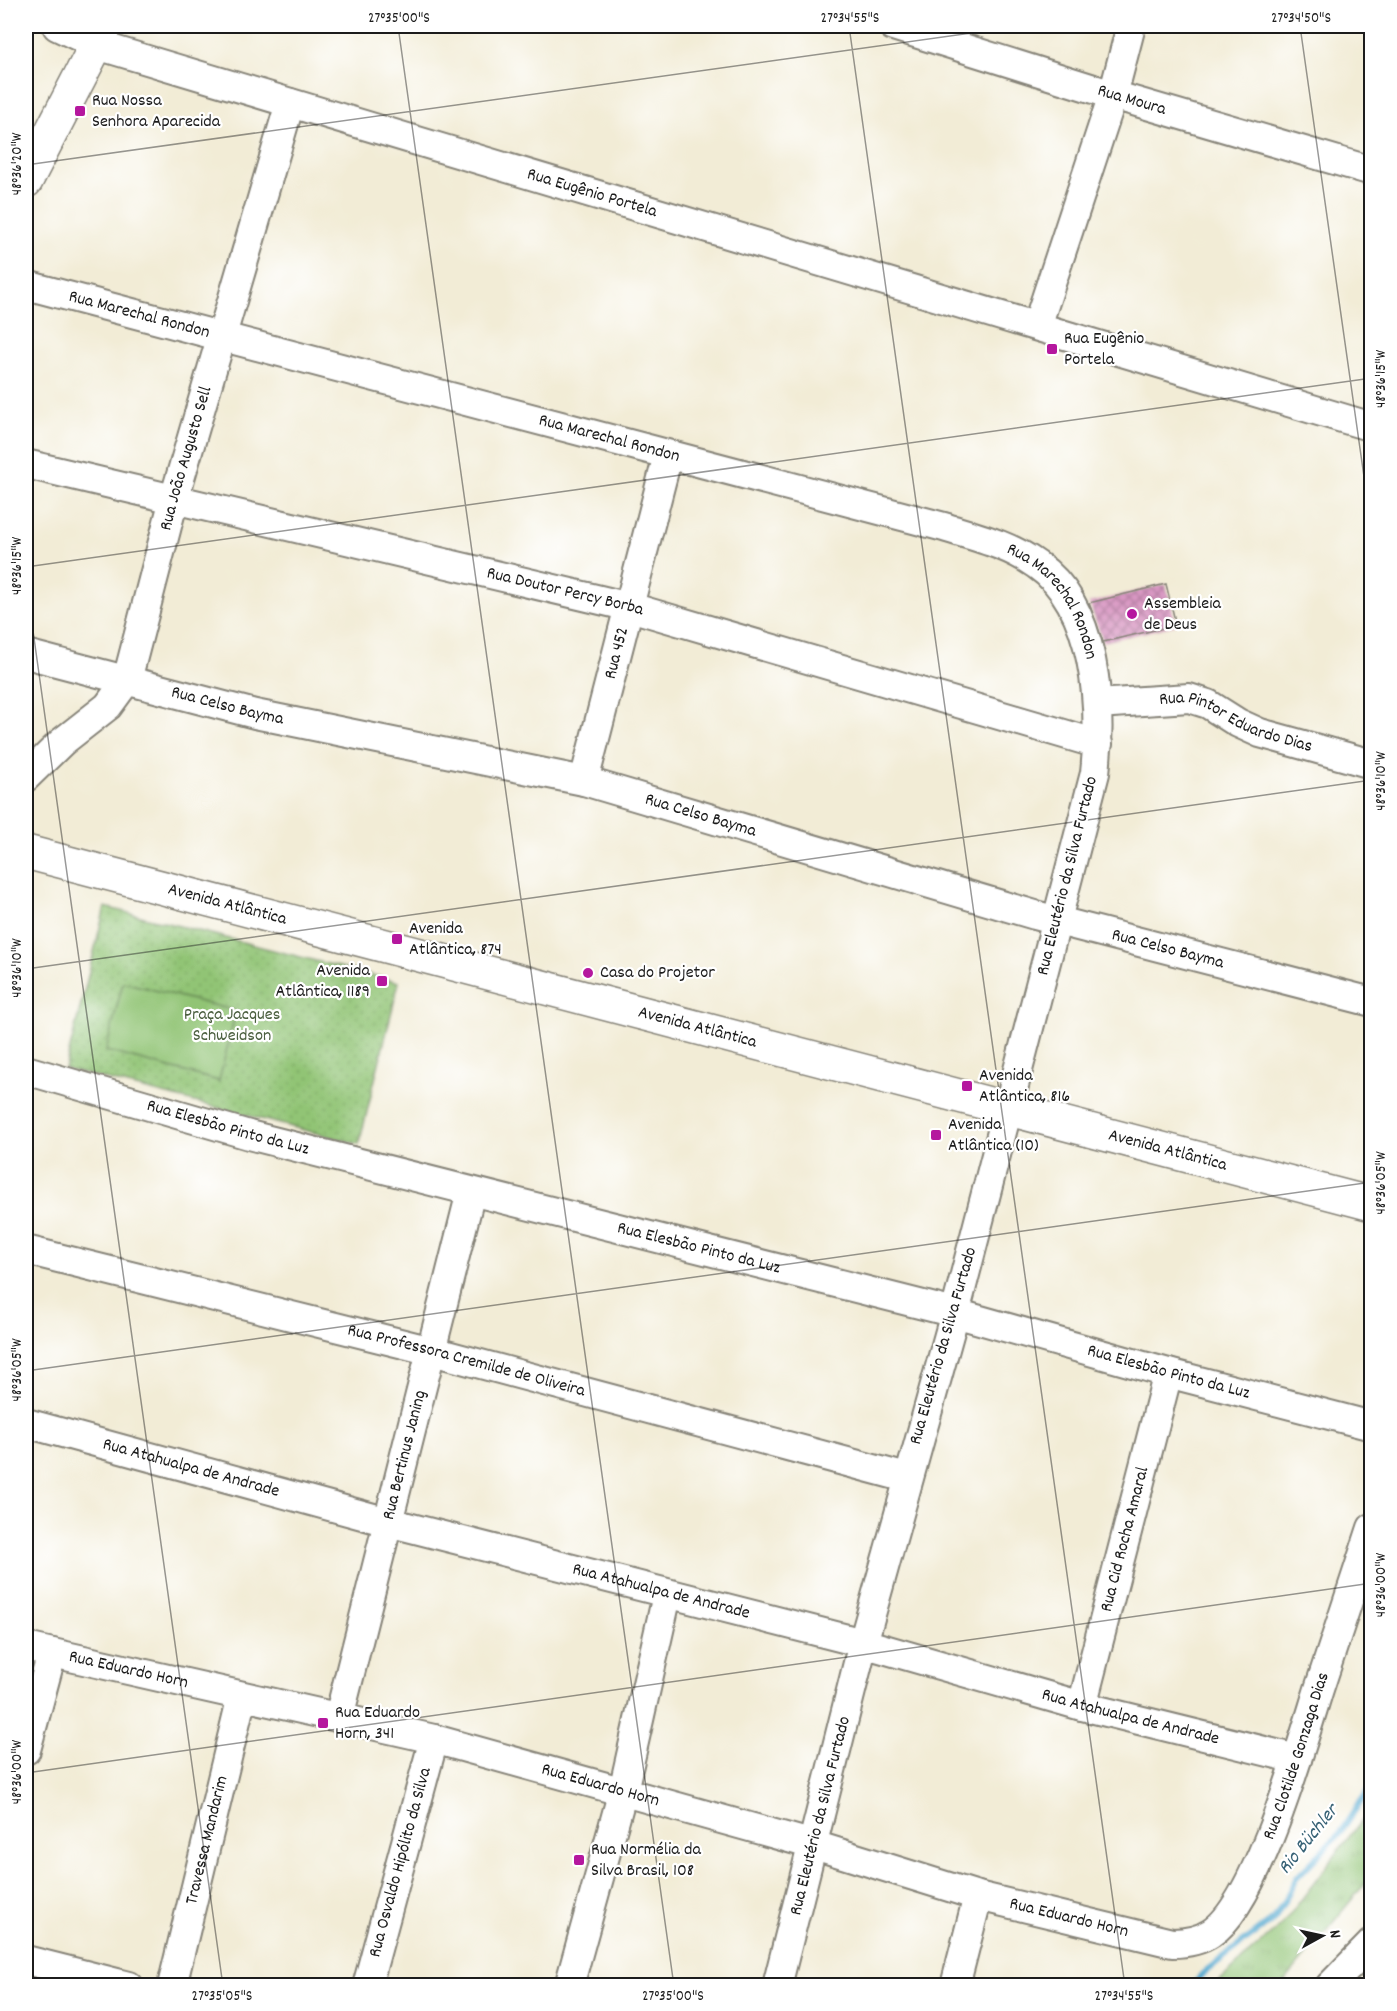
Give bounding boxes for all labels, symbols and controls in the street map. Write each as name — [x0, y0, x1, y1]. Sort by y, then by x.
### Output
text: 27°35'00"S — [368, 8, 430, 30]
text: 27°34'55"S — [821, 8, 879, 30]
text: 27°34'50"S — [1271, 8, 1331, 30]
street label: Rua Moura — [1094, 78, 1170, 123]
place label: Rua Nossa Senhora Aparecida — [92, 89, 221, 135]
marker: Rua Nossa Senhora Aparecida — [73, 104, 87, 118]
text: 48°36'20"W — [7, 132, 29, 195]
street label: Rua Eugênio Portela — [524, 162, 661, 225]
street label: Rua Marechal Rondon — [66, 284, 212, 345]
place label: Rua Eugênio Portela — [1064, 327, 1144, 373]
marker: Rua Eugênio Portela — [1045, 342, 1059, 356]
text: 48°36'15"W — [1371, 350, 1393, 408]
street label: Rua João Augusto Sell — [154, 383, 219, 533]
street label: Rua Marechal Rondon — [536, 408, 682, 469]
text: 48°36'15"W — [7, 537, 29, 595]
street label: Rua Marechal Rondon — [1002, 537, 1103, 662]
street label: Rua Doutor Percy Borba — [484, 561, 647, 623]
place label: Assembleia de Deus — [1144, 592, 1222, 638]
marker: Assembleia de Deus — [1125, 607, 1139, 621]
street label: Rua 452 — [598, 624, 636, 682]
street label: Rua Celso Bayma — [168, 680, 286, 732]
street label: Rua Pintor Eduardo Dias — [1158, 686, 1315, 759]
text: 48°36'10"W — [1371, 751, 1393, 811]
street label: Rua Eleutério da Silva Furtado — [1031, 774, 1105, 978]
street label: Rua Celso Bayma — [642, 787, 760, 844]
street label: Avenida Atlântica — [165, 877, 290, 932]
place label: Avenida Atlântica, 874 — [409, 917, 502, 963]
street label: Rua Celso Bayma — [1109, 923, 1227, 976]
marker: Avenida Atlântica, 874 — [390, 932, 404, 946]
text: 48°36'10"W — [7, 938, 29, 998]
place label: Avenida Atlântica, 1189 — [275, 959, 371, 1005]
place label: Casa do Projetor — [600, 961, 715, 986]
marker: Casa do Projetor — [581, 966, 595, 980]
marker: Avenida Atlântica, 1189 — [375, 974, 389, 988]
street label: Avenida Atlântica — [635, 1000, 760, 1055]
park label: Praça Jacques Schweidson — [184, 1003, 280, 1049]
place label: Avenida Atlântica, 816 — [979, 1064, 1070, 1110]
marker: Avenida Atlântica, 816 — [960, 1079, 974, 1093]
street label: Rua Elesbão Pinto da Luz — [144, 1093, 312, 1162]
place label: Avenida Atlântica (10) — [948, 1113, 1039, 1159]
street label: Avenida Atlântica — [1106, 1123, 1230, 1178]
marker: Avenida Atlântica (10) — [929, 1128, 943, 1142]
text: 48°36'05"W — [1371, 1151, 1393, 1215]
street label: Rua Elesbão Pinto da Luz — [614, 1216, 783, 1281]
street label: Rua Eleutério da Silva Furtado — [904, 1244, 984, 1448]
street label: Rua Professora Cremilde de Oliveira — [345, 1318, 589, 1404]
text: 48°36'05"W — [7, 1338, 29, 1402]
street label: Rua Elesbão Pinto da Luz — [1084, 1338, 1253, 1406]
street label: Rua Bertinus Janing — [377, 1388, 433, 1523]
street label: Rua Atahualpa de Andrade — [100, 1432, 282, 1504]
street label: Rua Cid Rocha Amaral — [1094, 1464, 1156, 1615]
text: 48°36'00"W — [1371, 1552, 1393, 1617]
street label: Rua Atahualpa de Andrade — [570, 1557, 753, 1626]
street label: Rua Eduardo Horn — [66, 1645, 190, 1696]
street label: Rua Clotilde Gonzaga Dias — [1257, 1669, 1336, 1844]
street label: Rua Atahualpa de Andrade — [1039, 1683, 1222, 1752]
place label: Rua Eduardo Horn, 341 — [335, 1701, 420, 1747]
street label: Rua Eleutério da Silva Furtado — [784, 1714, 858, 1918]
marker: Rua Eduardo Horn, 341 — [316, 1716, 330, 1730]
text: 48°36'00"W — [7, 1739, 29, 1804]
street label: Rua Eduardo Horn — [539, 1757, 662, 1814]
street label: Rua Osvaldo Hipólito da Silva — [363, 1764, 438, 1960]
street label: Travessa Mandarim — [180, 1773, 235, 1907]
water label: Rio Büchler — [1272, 1797, 1348, 1881]
place label: Rua Normélia da Silva Brasil, 108 — [591, 1838, 701, 1884]
marker: Rua Normélia da Silva Brasil, 108 — [572, 1853, 586, 1867]
street label: Rua Eduardo Horn — [1007, 1892, 1131, 1944]
north arrow — [1292, 1906, 1352, 1966]
text: N — [1322, 1929, 1346, 1940]
text: 27°35'05"S — [192, 1986, 252, 2008]
text: 27°35'00"S — [642, 1986, 704, 2008]
text: 27°34'55"S — [1095, 1986, 1153, 2008]

